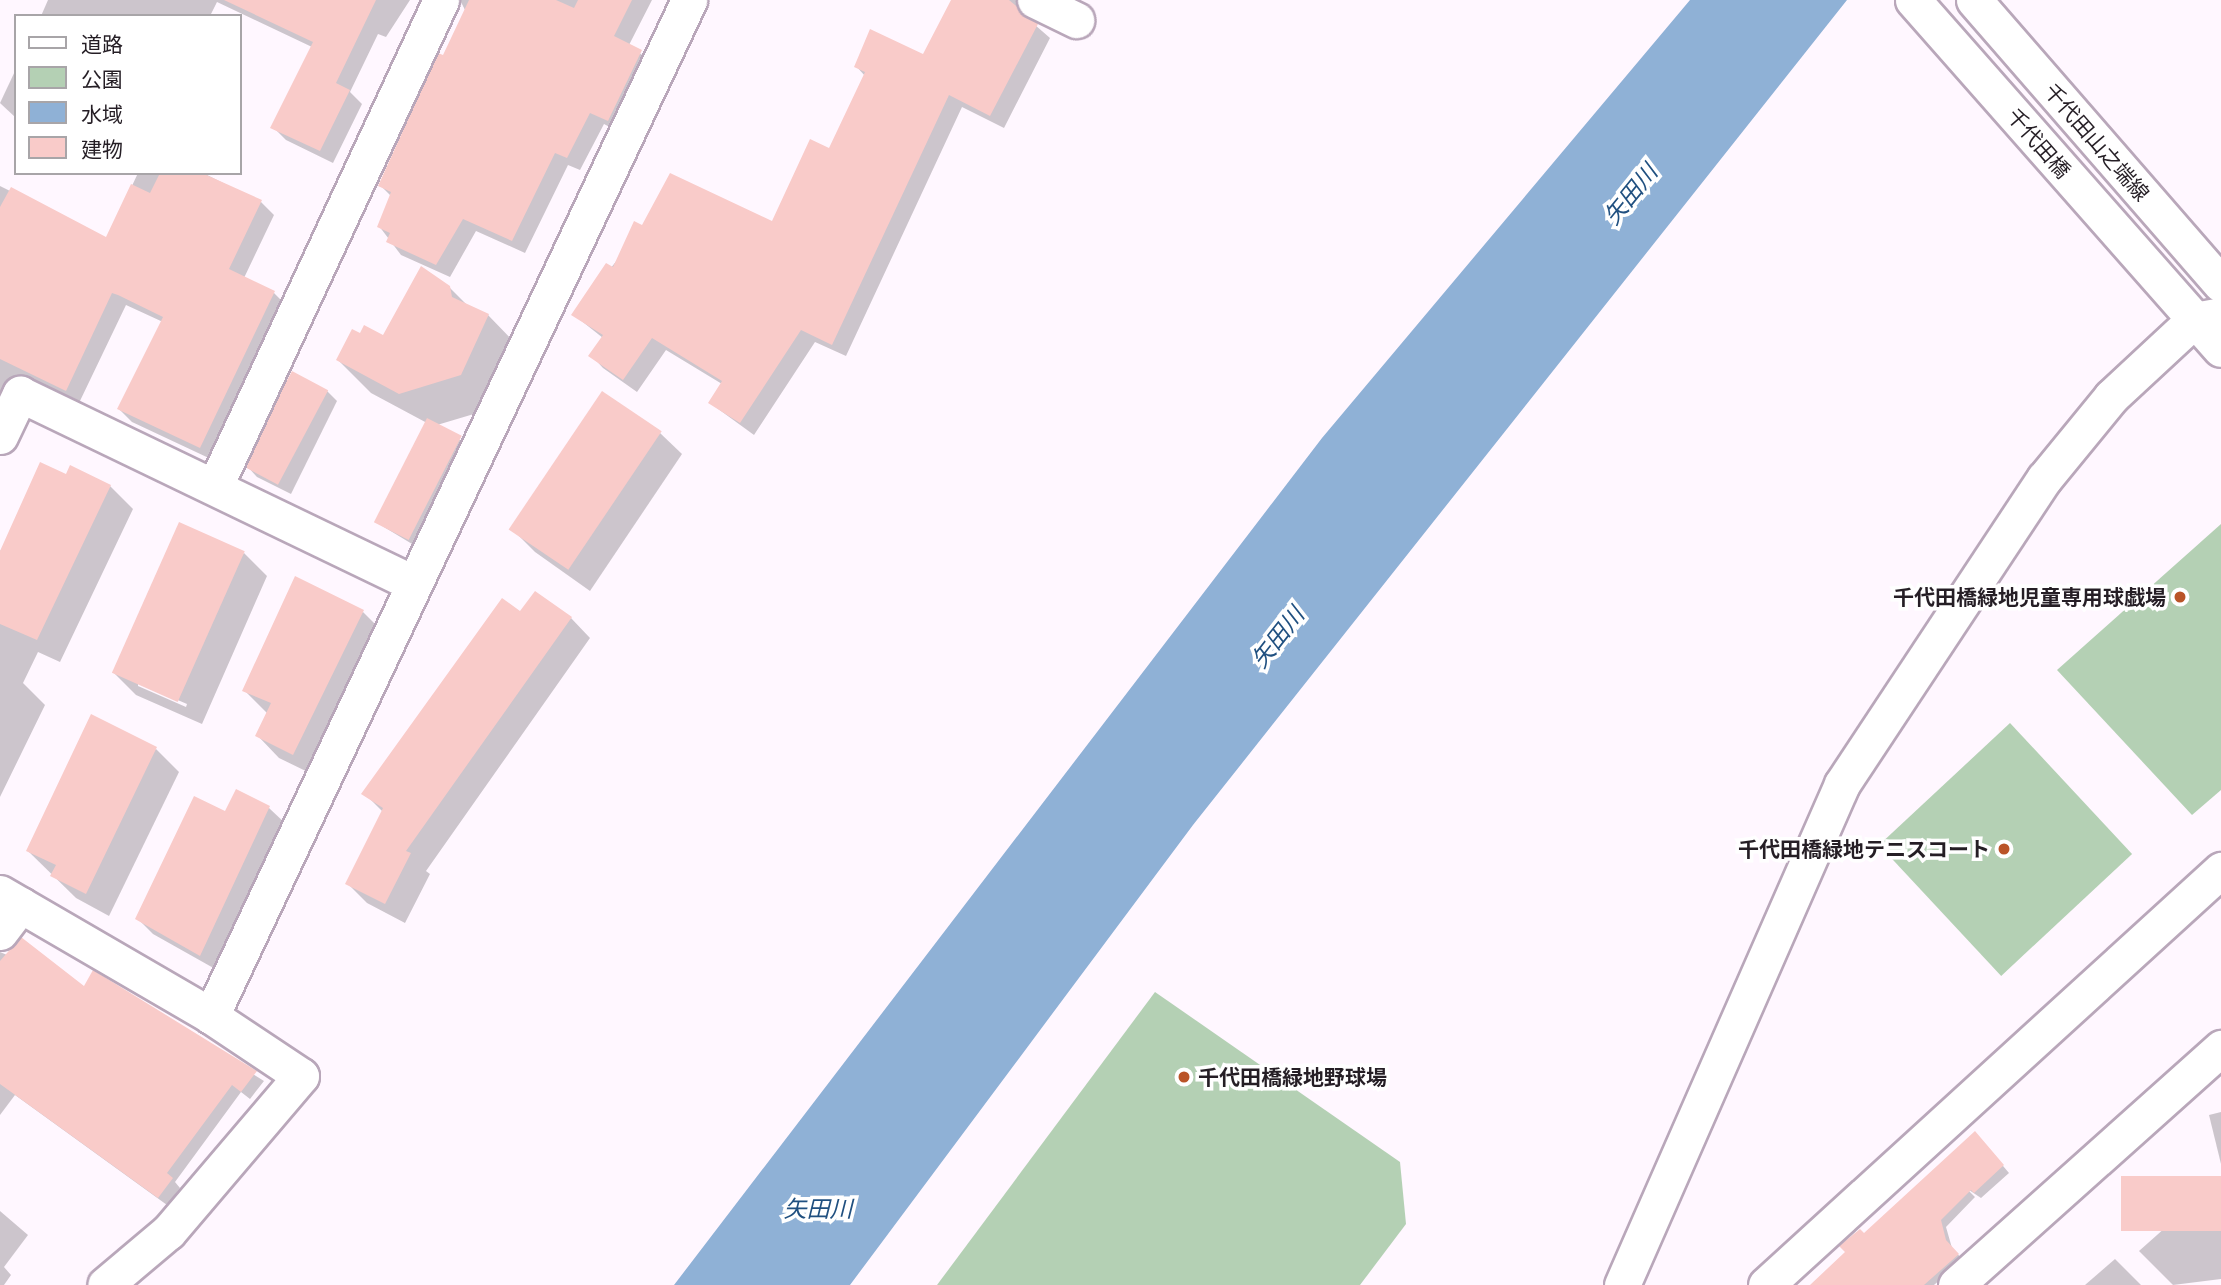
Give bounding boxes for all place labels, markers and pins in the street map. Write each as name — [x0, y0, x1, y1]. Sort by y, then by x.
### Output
place label: 千代田橋緑地児童専用球戯場 — [1893, 584, 2166, 610]
marker: 千代田橋緑地児童専用球戯場 — [2172, 589, 2188, 605]
place label: 千代田橋緑地テニスコート — [1738, 836, 1990, 862]
marker: 千代田橋緑地テニスコート — [1996, 841, 2012, 857]
place label: 千代田橋緑地野球場 — [1198, 1064, 1387, 1090]
marker: 千代田橋緑地野球場 — [1176, 1069, 1192, 1085]

